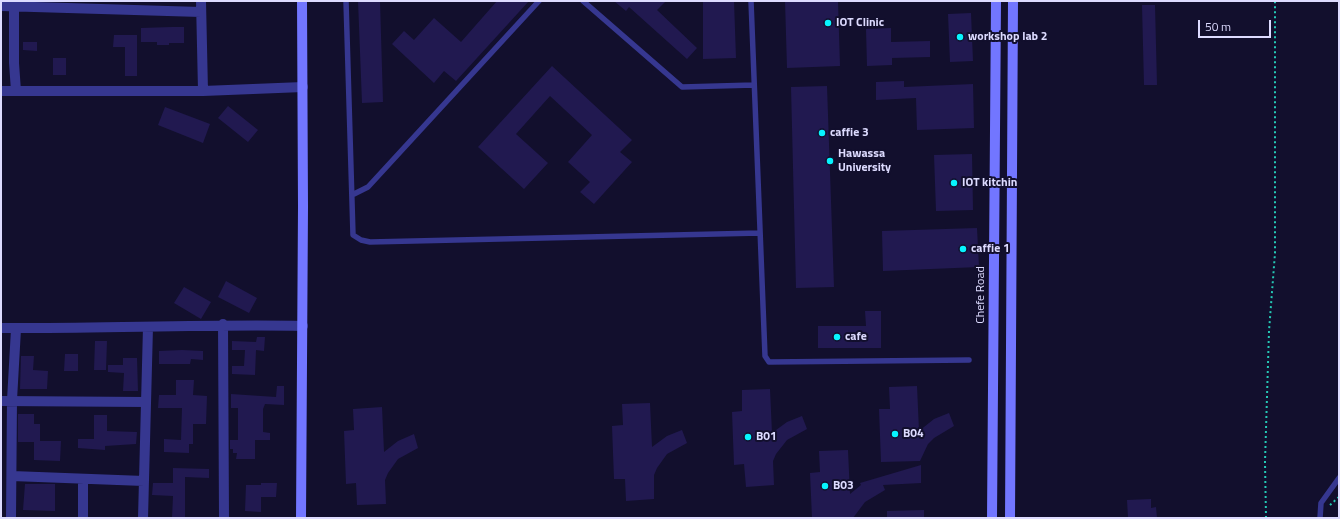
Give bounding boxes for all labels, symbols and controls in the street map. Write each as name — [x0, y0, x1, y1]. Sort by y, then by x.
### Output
scale bar — [1200, 12, 1273, 38]
place label: IOT Clinic — [836, 16, 884, 30]
text: 50 m — [1205, 17, 1231, 36]
marker: IOT Clinic — [823, 18, 833, 28]
place label: workshop lab 2 — [968, 30, 1047, 44]
marker: workshop lab 2 — [955, 32, 965, 42]
place label: caffie 3 — [830, 126, 869, 140]
marker: caffie 3 — [817, 128, 827, 138]
place label: Hawassa University — [838, 147, 891, 175]
marker: Hawassa University — [825, 156, 835, 166]
place label: IOT kitchin — [962, 176, 1017, 190]
marker: IOT kitchin — [949, 178, 959, 188]
place label: caffie 1 — [971, 242, 1010, 256]
marker: caffie 1 — [958, 244, 968, 254]
street label: Chefe Road — [974, 266, 988, 324]
place label: cafe — [845, 330, 867, 344]
marker: cafe — [832, 332, 842, 342]
place label: B04 — [903, 427, 924, 441]
marker: B04 — [890, 429, 900, 439]
place label: B01 — [756, 430, 777, 444]
marker: B01 — [743, 432, 753, 442]
place label: B03 — [833, 479, 854, 493]
marker: B03 — [820, 481, 830, 491]

